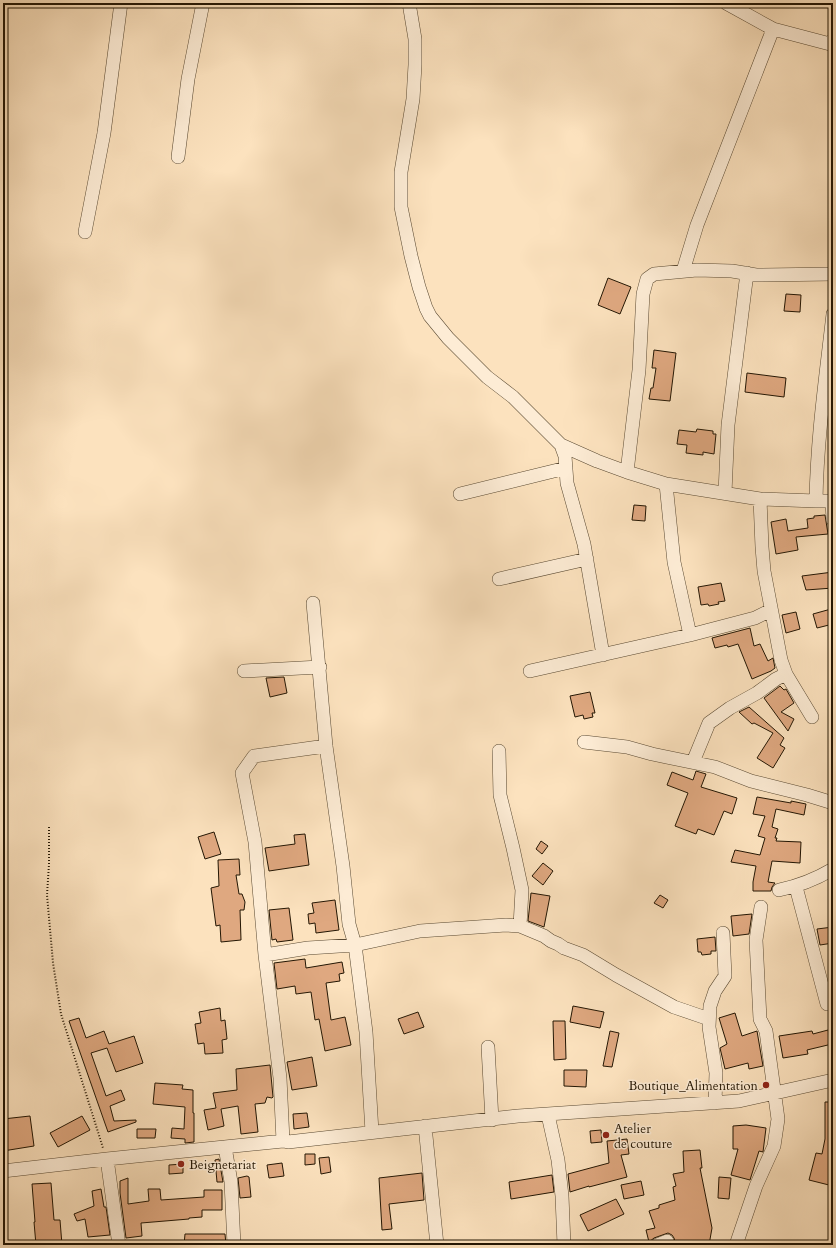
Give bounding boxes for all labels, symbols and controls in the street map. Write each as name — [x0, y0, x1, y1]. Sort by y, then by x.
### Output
place label: Boutique_Alimentation — [628, 1077, 759, 1095]
marker: Boutique_Alimentation — [761, 1080, 771, 1090]
place label: Atelier de couture — [614, 1120, 672, 1153]
marker: Atelier de couture — [601, 1130, 611, 1140]
place label: Beignetariat — [189, 1156, 256, 1174]
marker: Beignetariat — [176, 1159, 186, 1169]

